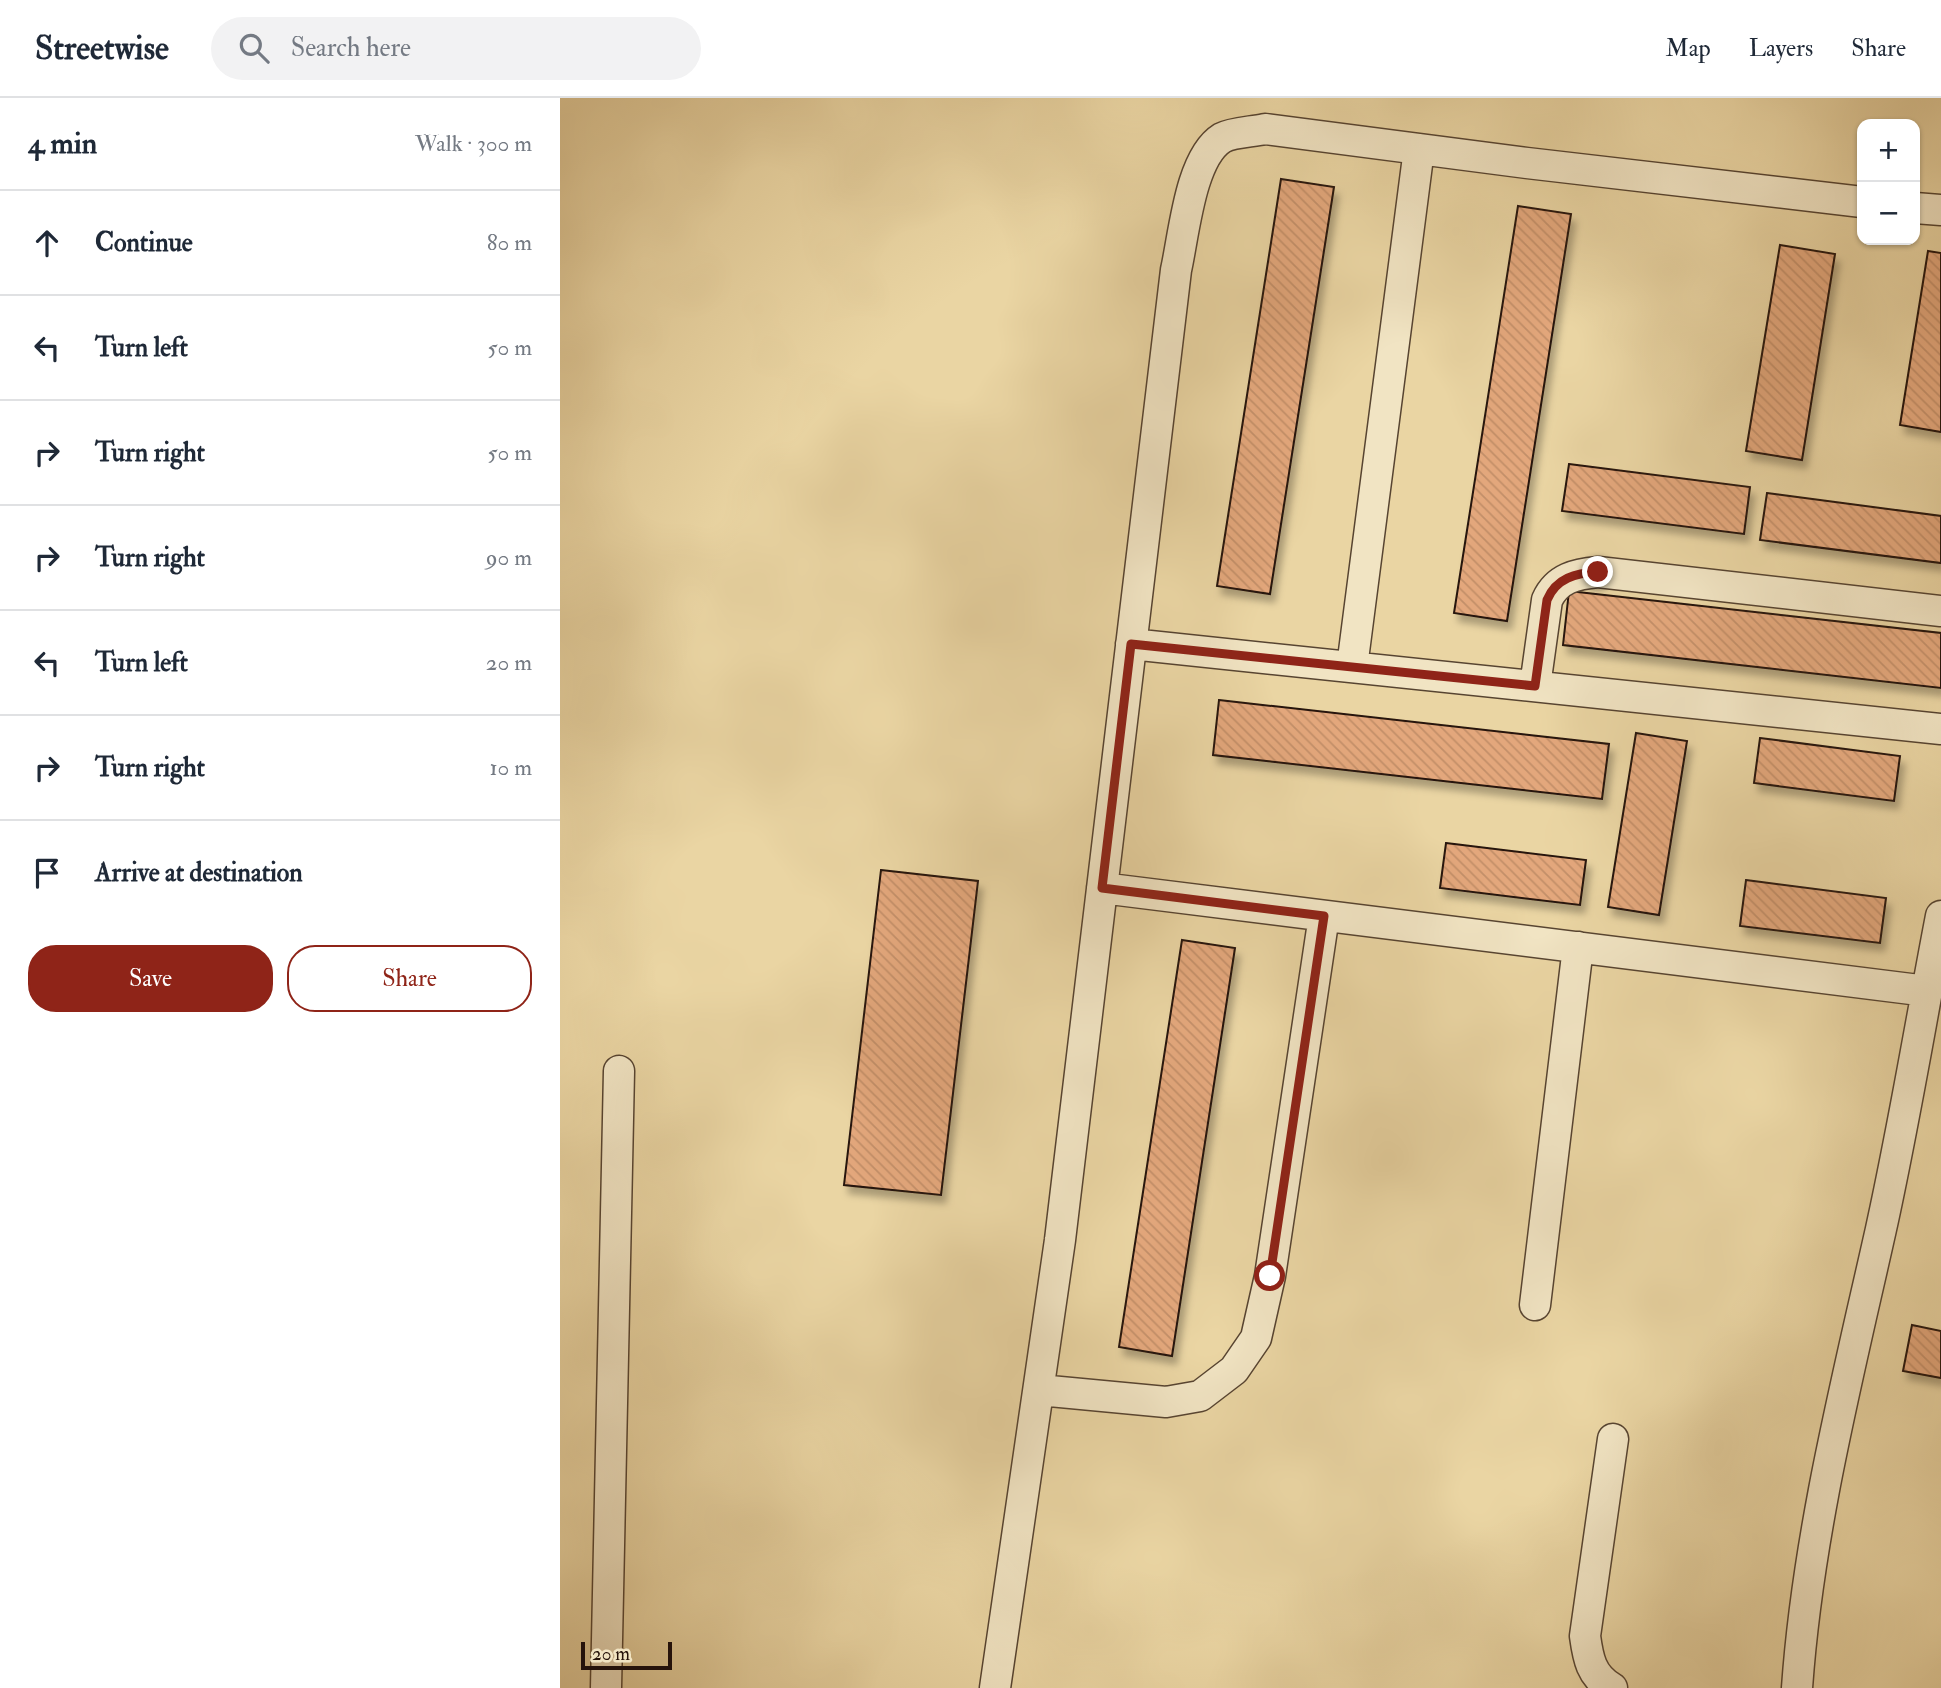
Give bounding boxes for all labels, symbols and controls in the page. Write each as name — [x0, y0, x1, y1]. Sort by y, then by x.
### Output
search box — [211, 17, 701, 80]
text: Streetwise — [35, 28, 169, 69]
icon: search — [235, 29, 273, 67]
text: Search here — [291, 32, 411, 64]
text: Map — [1666, 33, 1711, 64]
text: Layers — [1749, 33, 1813, 64]
text: Share — [1851, 33, 1906, 64]
map controls — [1857, 119, 1920, 245]
button: + — [1857, 119, 1920, 182]
text: 4 min — [28, 125, 97, 162]
text: Walk · 300 m — [415, 129, 532, 158]
button: − — [1857, 182, 1920, 245]
icon: ahead — [28, 224, 66, 262]
text: Continue — [95, 227, 193, 259]
text: 80 m — [487, 228, 532, 257]
icon: left — [28, 329, 66, 367]
text: Turn left — [95, 332, 188, 364]
text: 50 m — [488, 333, 532, 362]
icon: right — [28, 434, 66, 472]
text: Turn right — [95, 437, 205, 469]
text: 50 m — [488, 438, 532, 467]
icon: right — [28, 539, 66, 577]
text: Turn right — [95, 542, 205, 574]
text: 90 m — [486, 543, 532, 572]
route end — [1582, 556, 1613, 587]
icon: left — [28, 644, 66, 682]
text: Turn left — [95, 647, 188, 679]
text: 20 m — [486, 648, 532, 677]
icon: right — [28, 749, 66, 787]
text: Turn right — [95, 752, 205, 784]
text: 10 m — [489, 753, 532, 782]
icon: arrive — [28, 854, 66, 892]
text: Arrive at destination — [95, 857, 303, 889]
button: Save — [28, 945, 273, 1012]
button: Share — [287, 945, 532, 1012]
route start — [1254, 1260, 1285, 1291]
scale bar — [581, 1639, 672, 1671]
text: 20 m — [592, 1642, 630, 1666]

